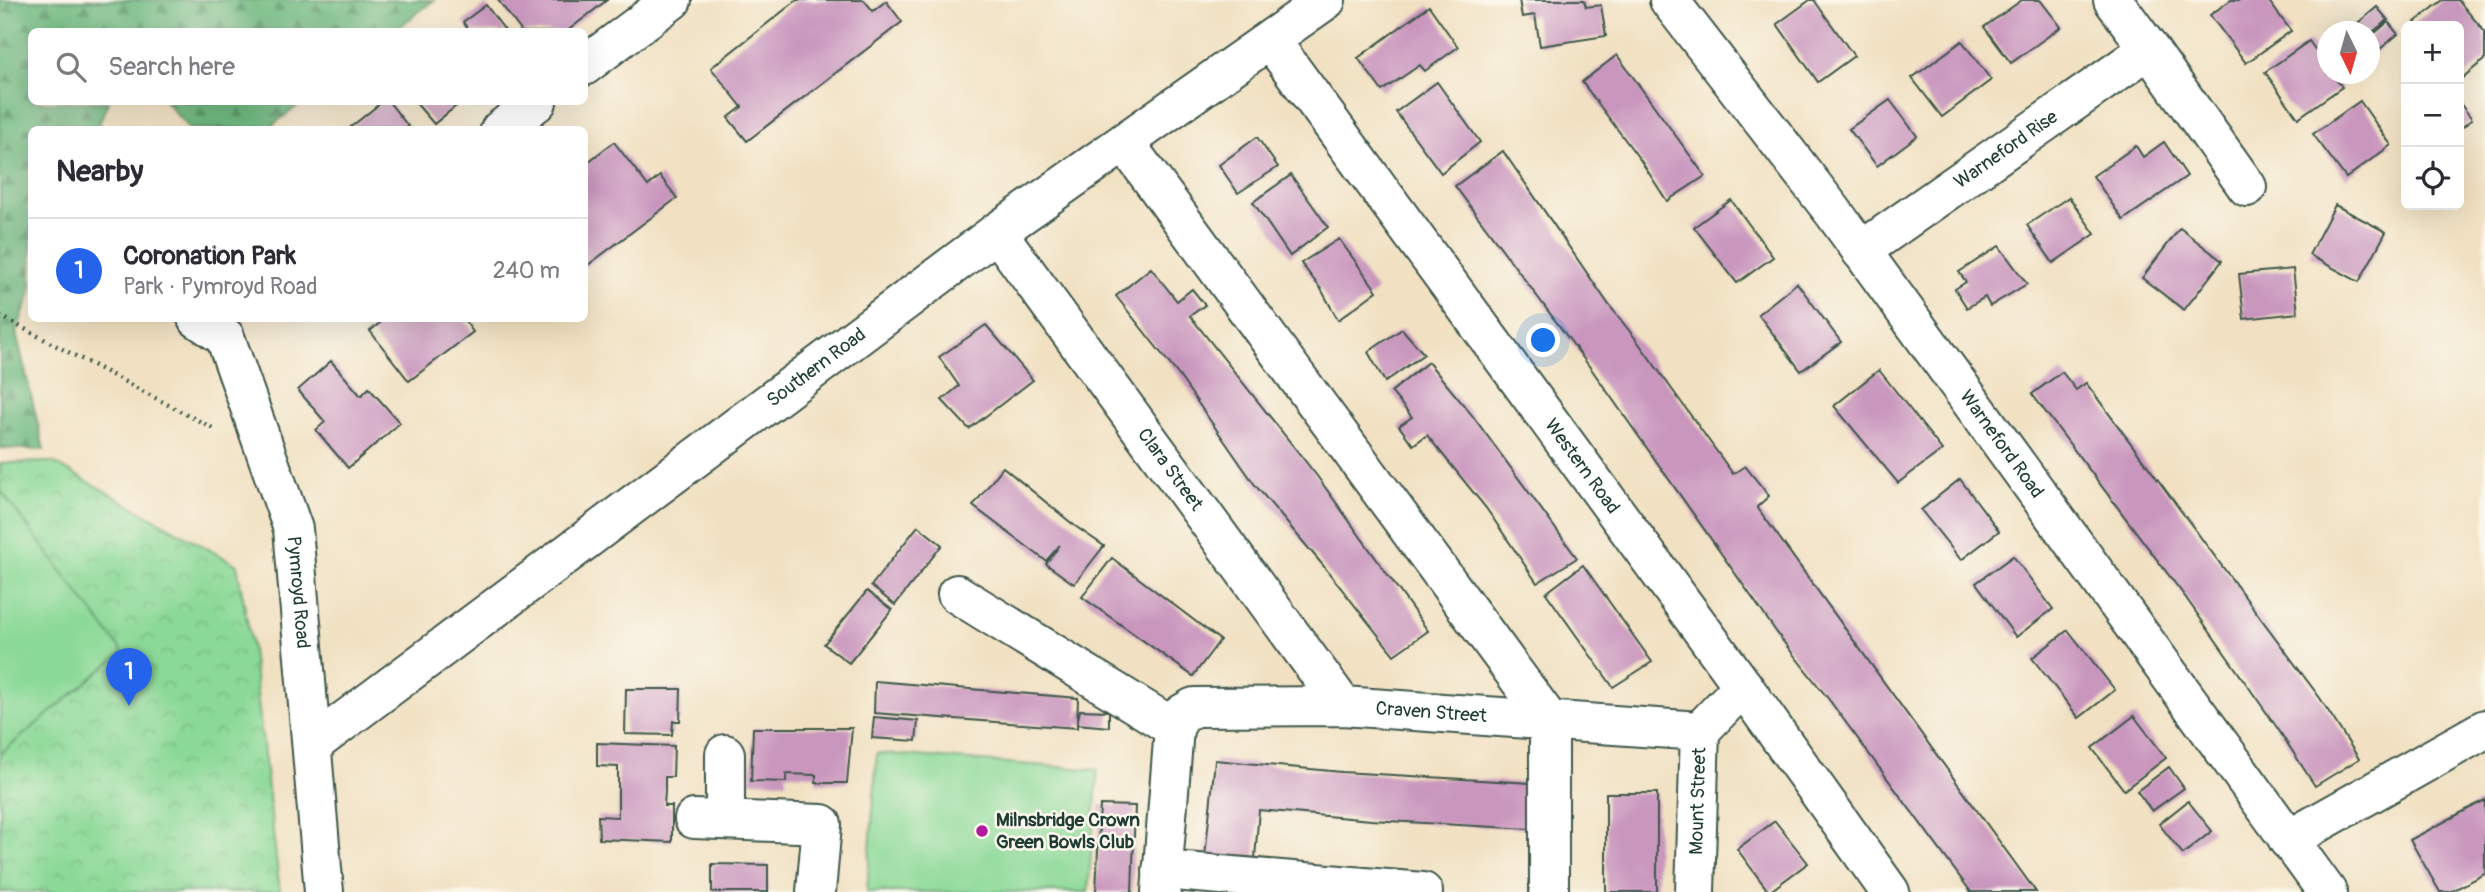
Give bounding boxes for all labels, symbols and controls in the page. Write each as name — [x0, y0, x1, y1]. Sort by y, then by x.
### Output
north arrow — [2317, 21, 2380, 84]
map controls — [2401, 21, 2464, 210]
button: + — [2401, 21, 2464, 84]
search box — [28, 28, 588, 105]
icon: search — [52, 48, 90, 86]
text: Search here — [108, 51, 235, 83]
button: − — [2401, 84, 2464, 147]
street label: Warneford Rise — [1950, 104, 2063, 194]
button: locate — [2401, 147, 2464, 210]
text: Nearby — [56, 153, 143, 190]
text: Coronation Park — [123, 240, 296, 272]
text: 1 — [75, 256, 84, 285]
text: 240 m — [493, 256, 560, 285]
text: Park · Pymroyd Road — [123, 272, 317, 301]
street label: Southern Road — [762, 322, 871, 412]
your location — [1526, 323, 1560, 357]
street label: Warneford Road — [1954, 385, 2049, 503]
street label: Western Road — [1539, 414, 1625, 519]
street label: Clara Street — [1132, 423, 1209, 516]
street label: Pymroyd Road — [282, 535, 315, 650]
pin: 1 — [106, 648, 152, 706]
street label: Craven Street — [1375, 696, 1488, 728]
street label: Mount Street — [1684, 747, 1711, 855]
place label: Milnsbridge Crown Green Bowls Club — [996, 808, 1140, 854]
marker: Milnsbridge Crown Green Bowls Club — [974, 823, 990, 839]

